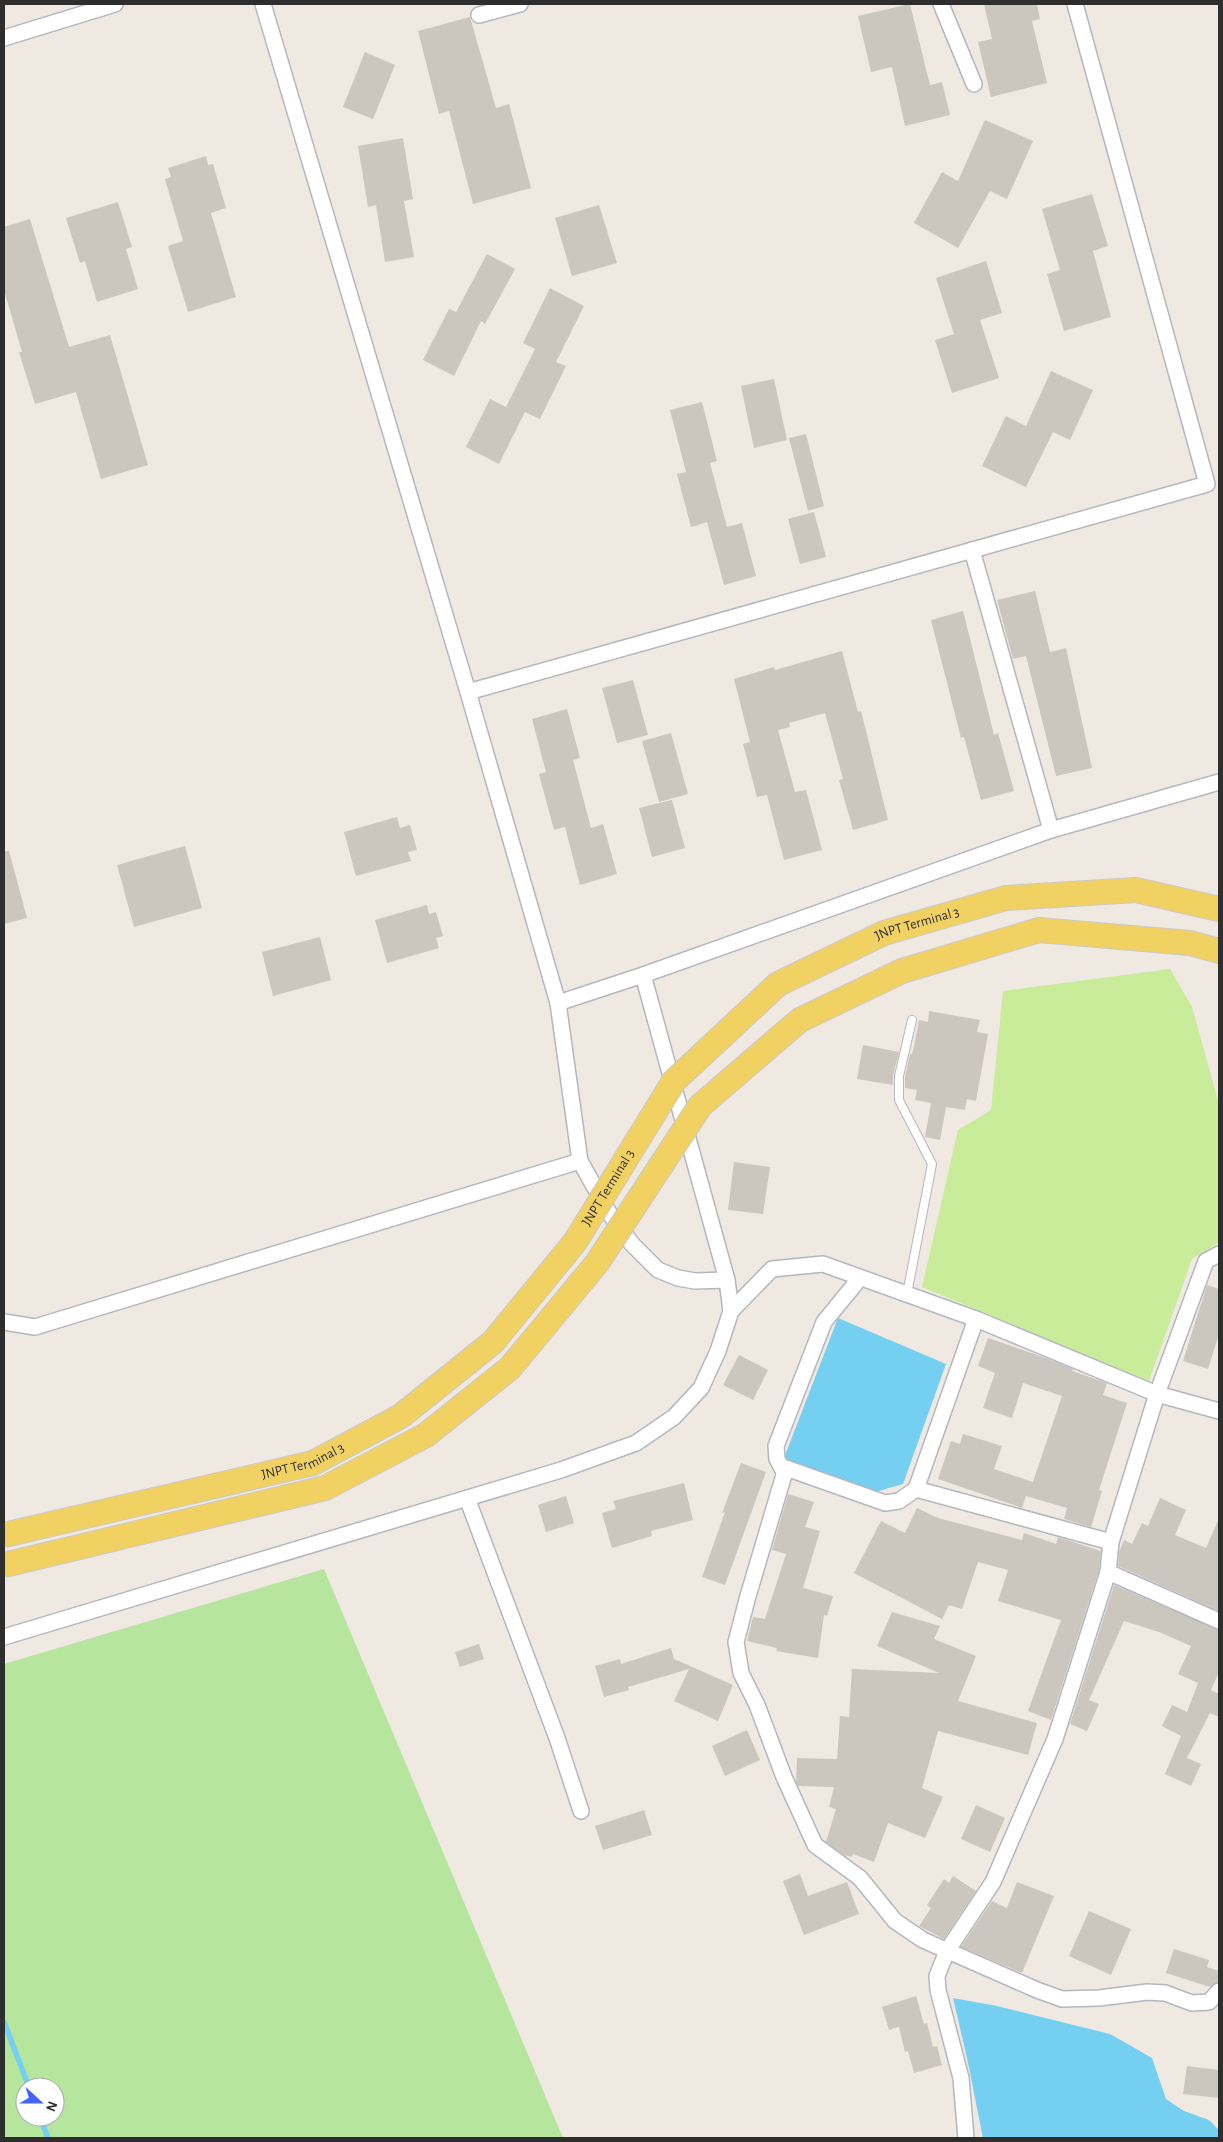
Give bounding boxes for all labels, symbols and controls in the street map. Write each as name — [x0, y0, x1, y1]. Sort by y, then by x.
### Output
street label: JNPT Terminal 3 — [873, 905, 961, 943]
street label: JNPT Terminal 3 — [580, 1147, 637, 1229]
street label: JNPT Terminal 3 — [260, 1441, 347, 1482]
north arrow — [15, 2077, 65, 2127]
text: N — [43, 2099, 59, 2113]

